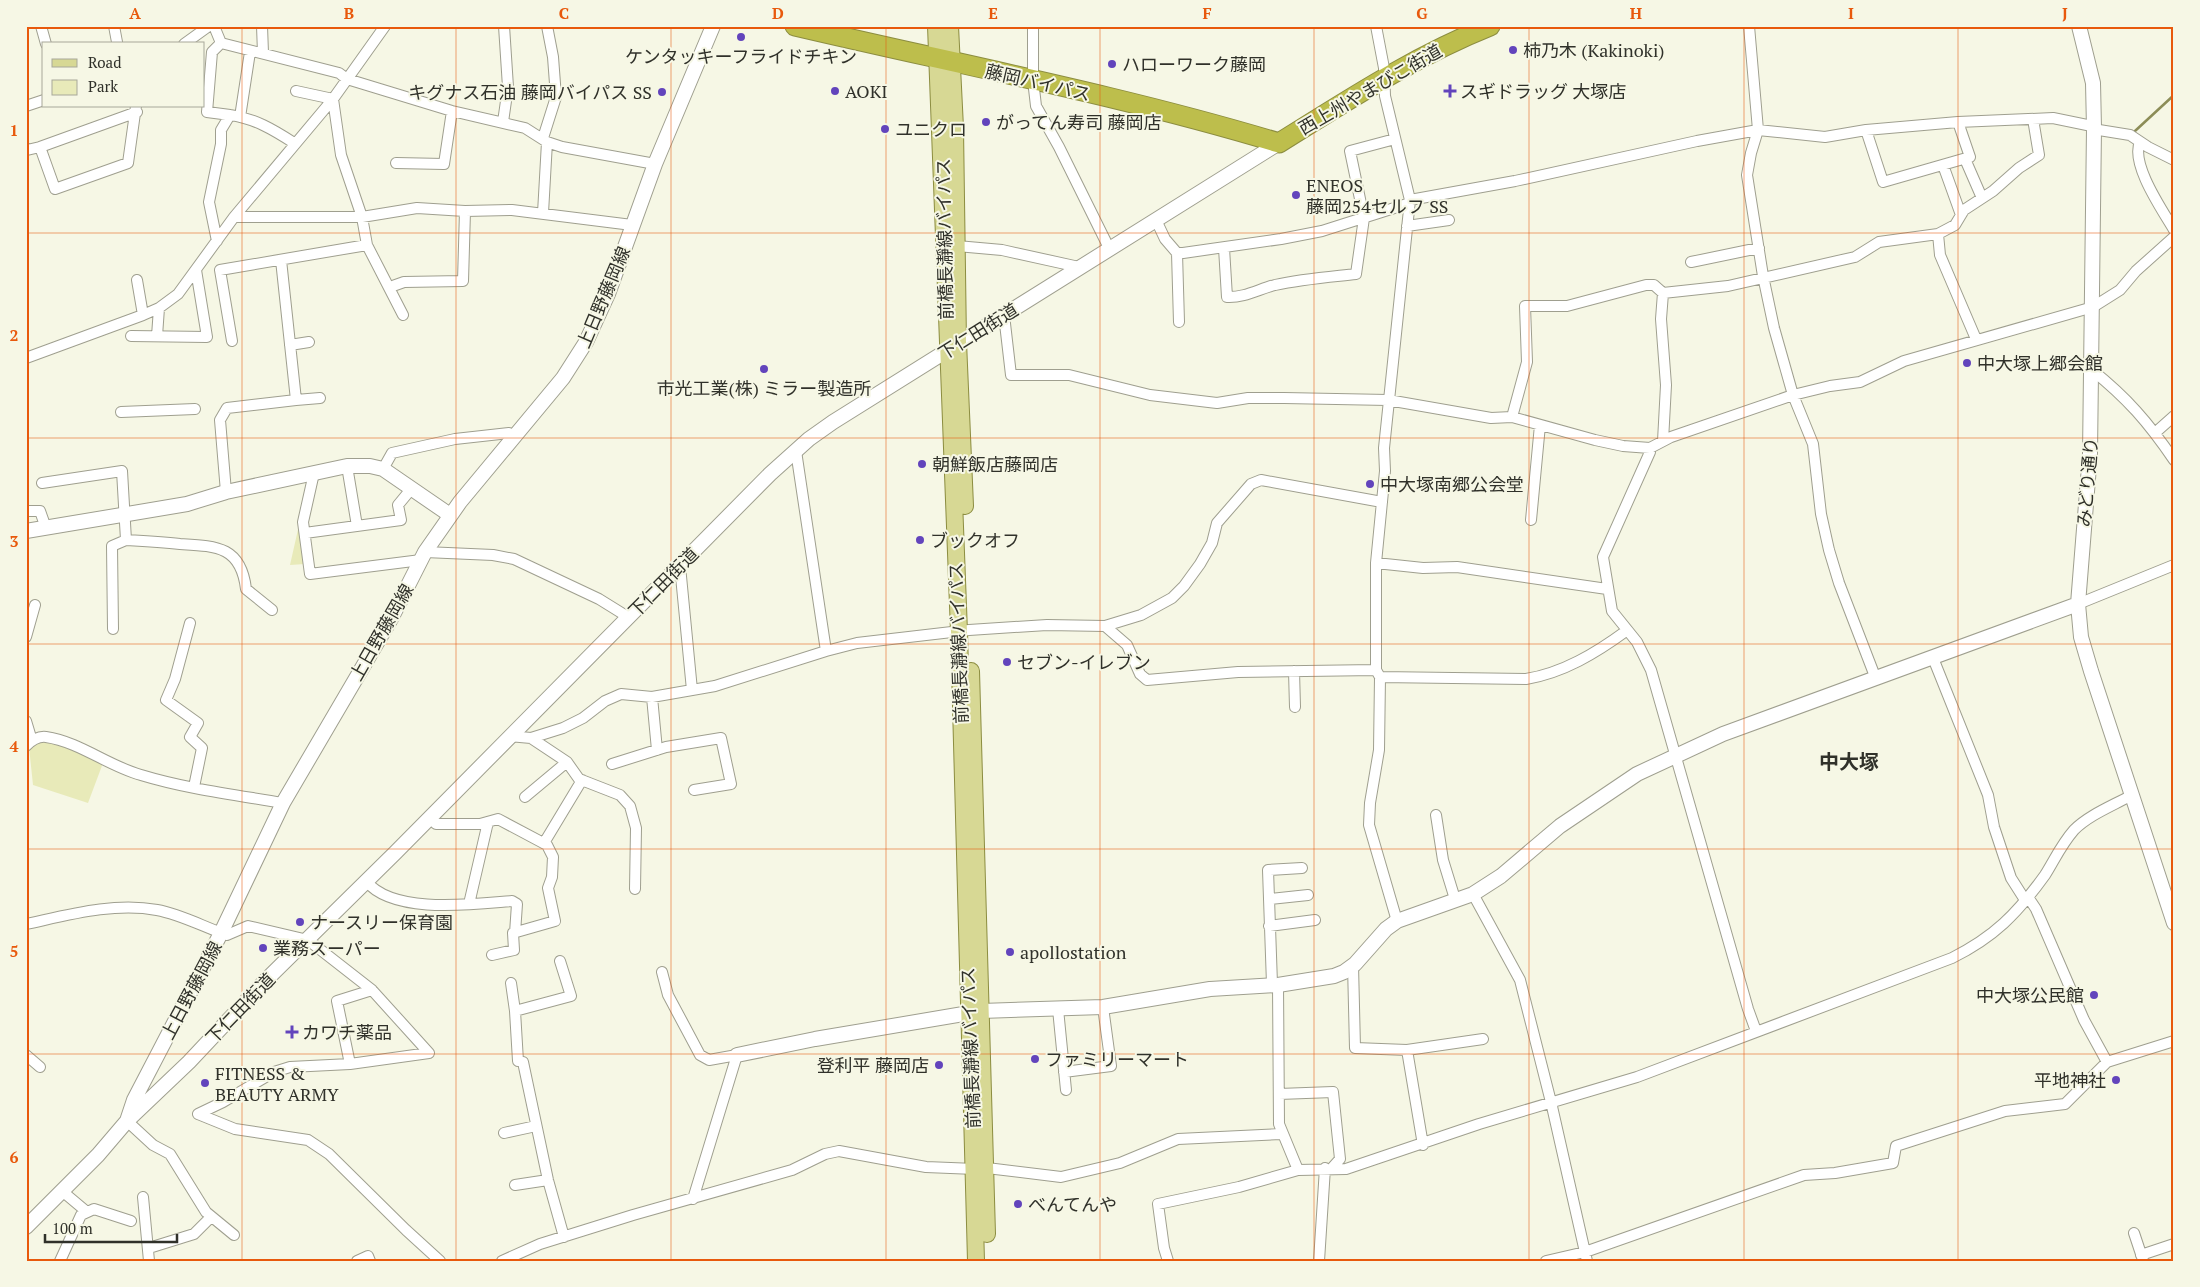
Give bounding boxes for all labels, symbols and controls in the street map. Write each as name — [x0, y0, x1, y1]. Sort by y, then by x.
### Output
text: A — [129, 2, 141, 24]
text: B — [344, 2, 354, 24]
text: C — [559, 2, 569, 24]
text: D — [772, 2, 784, 24]
text: E — [988, 2, 998, 24]
text: F — [1202, 2, 1212, 24]
text: G — [1416, 2, 1428, 24]
text: H — [1630, 2, 1642, 24]
text: I — [1848, 2, 1854, 24]
text: J — [2062, 2, 2068, 24]
marker: ケンタッキーフライドチキン — [735, 31, 747, 43]
street label: 西上州やまびこ街道 — [1294, 38, 1446, 140]
place label: 柿乃木 (Kakinoki) — [1523, 38, 1665, 62]
legend — [42, 42, 205, 108]
place label: ケンタッキーフライドチキン — [625, 44, 857, 68]
marker: 柿乃木 (Kakinoki) — [1507, 44, 1519, 56]
text: Road — [88, 52, 121, 72]
place label: ハローワーク藤岡 — [1122, 52, 1266, 76]
street label: 藤岡バイパス — [983, 58, 1093, 106]
marker: ハローワーク藤岡 — [1106, 58, 1118, 70]
text: Park — [88, 76, 118, 96]
place label: AOKI — [845, 79, 888, 103]
place label: スギドラッグ 大塚店 — [1460, 79, 1626, 103]
place label: キグナス石油 藤岡バイパス SS — [408, 80, 652, 104]
marker: AOKI — [829, 85, 841, 97]
marker: スギドラッグ 大塚店 — [1444, 85, 1456, 97]
marker: キグナス石油 藤岡バイパス SS — [656, 86, 668, 98]
place label: がってん寿司 藤岡店 — [996, 110, 1161, 134]
marker: がってん寿司 藤岡店 — [980, 116, 992, 128]
place label: ユニクロ — [895, 117, 967, 141]
text: 1 — [9, 119, 19, 141]
marker: ユニクロ — [879, 123, 891, 135]
street label: 前橋長瀞線バイパス — [931, 158, 957, 320]
place label: ENEOS 藤岡254セルフ SS — [1306, 173, 1448, 218]
marker: ENEOS 藤岡254セルフ SS — [1290, 189, 1302, 201]
street label: 上日野藤岡線 — [571, 243, 635, 351]
street label: 下仁田街道 — [933, 297, 1023, 365]
text: 2 — [9, 324, 19, 346]
place label: 中大塚上郷会館 — [1977, 351, 2103, 375]
marker: 中大塚上郷会館 — [1961, 357, 1973, 369]
marker: 市光工業(株) ミラー製造所 — [758, 363, 770, 375]
place label: 市光工業(株) ミラー製造所 — [657, 376, 871, 400]
street label: みどり通り — [2071, 436, 2103, 528]
place label: 朝鮮飯店藤岡店 — [932, 452, 1058, 476]
marker: 朝鮮飯店藤岡店 — [916, 458, 928, 470]
place label: 中大塚南郷公会堂 — [1380, 472, 1524, 496]
marker: 中大塚南郷公会堂 — [1364, 478, 1376, 490]
place label: ブックオフ — [930, 528, 1020, 552]
text: 3 — [9, 530, 19, 552]
marker: ブックオフ — [914, 534, 926, 546]
street label: 下仁田街道 — [623, 542, 703, 622]
street label: 前橋長瀞線バイパス — [943, 562, 973, 724]
street label: 上日野藤岡線 — [344, 579, 418, 685]
place label: セブン-イレブン — [1017, 650, 1151, 674]
marker: セブン-イレブン — [1001, 656, 1013, 668]
text: 4 — [9, 735, 19, 757]
district label: 中大塚 — [1819, 748, 1879, 775]
place label: ナースリー保育園 — [310, 910, 453, 934]
marker: ナースリー保育園 — [294, 916, 306, 928]
place label: 業務スーパー — [273, 936, 381, 960]
street label: 上日野藤岡線 — [155, 937, 227, 1043]
text: 5 — [9, 940, 19, 962]
place label: apollostation — [1020, 940, 1127, 964]
marker: 業務スーパー — [257, 942, 269, 954]
marker: apollostation — [1004, 946, 1016, 958]
street label: 下仁田街道 — [200, 967, 280, 1049]
street label: 前橋長瀞線バイパス — [955, 967, 985, 1129]
place label: 中大塚公民館 — [1976, 983, 2084, 1007]
marker: 中大塚公民館 — [2088, 989, 2100, 1001]
place label: カワチ薬品 — [302, 1020, 392, 1044]
marker: カワチ薬品 — [286, 1026, 298, 1038]
place label: ファミリーマート — [1045, 1047, 1189, 1071]
place label: 登利平 藤岡店 — [817, 1053, 929, 1077]
marker: ファミリーマート — [1029, 1053, 1041, 1065]
marker: 登利平 藤岡店 — [933, 1059, 945, 1071]
place label: FITNESS & BEAUTY ARMY — [215, 1061, 339, 1106]
place label: 平地神社 — [2034, 1068, 2106, 1092]
marker: 平地神社 — [2110, 1074, 2122, 1086]
marker: FITNESS & BEAUTY ARMY — [199, 1077, 211, 1089]
text: 6 — [9, 1146, 19, 1168]
place label: べんてんや — [1028, 1192, 1117, 1216]
marker: べんてんや — [1012, 1198, 1024, 1210]
scale bar — [45, 1212, 178, 1244]
text: 100 m — [52, 1218, 93, 1238]

